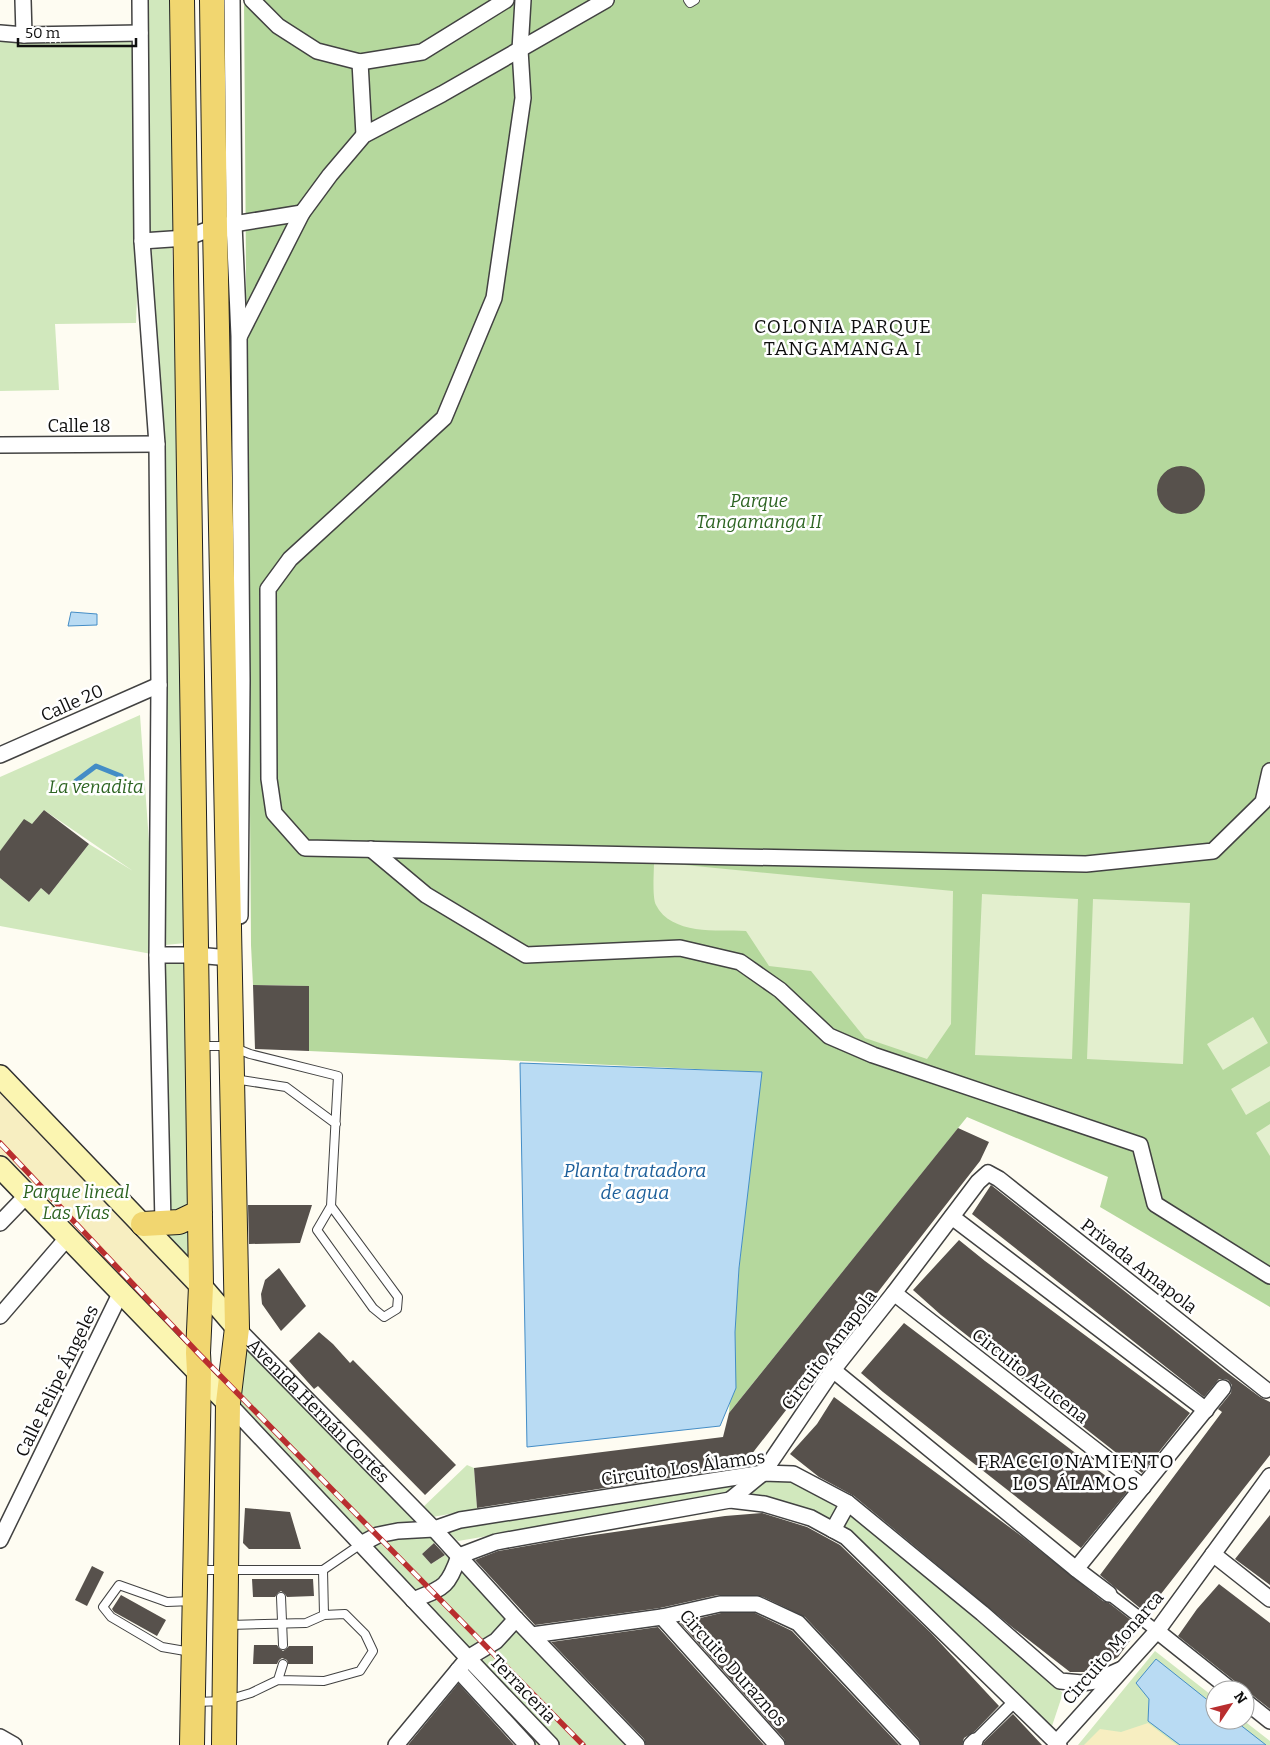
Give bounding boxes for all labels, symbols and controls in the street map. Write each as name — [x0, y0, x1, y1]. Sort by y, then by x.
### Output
scale bar — [18, 15, 135, 47]
text: 50 m — [25, 24, 61, 42]
district label: COLONIA PARQUE TANGAMANGA I — [754, 315, 932, 360]
street label: Calle 18 — [47, 415, 111, 437]
park label: Parque Tangamanga II — [696, 490, 823, 533]
street label: Calle 20 — [37, 679, 107, 727]
park label: La venadita — [49, 776, 143, 798]
water label: Planta tratadora de agua — [564, 1159, 706, 1204]
park label: Parque lineal Las Vias — [23, 1181, 129, 1224]
street label: Privada Amapola — [1077, 1214, 1202, 1318]
street label: Circuito Amapola — [777, 1285, 881, 1415]
street label: Calle Felipe Ángeles — [11, 1302, 103, 1460]
street label: Circuito Azucena — [967, 1324, 1093, 1428]
street label: Avenida Hernán Cortés — [243, 1334, 394, 1488]
street label: Circuito Los Álamos — [600, 1446, 766, 1490]
district label: FRACCIONAMIENTO LOS ÁLAMOS — [977, 1450, 1175, 1495]
street label: Circuito Monarca — [1058, 1587, 1168, 1709]
street label: Circuito Duraznos — [675, 1605, 791, 1731]
street label: Terraceria — [485, 1650, 561, 1728]
north arrow — [1205, 1680, 1255, 1730]
text: N — [1230, 1689, 1250, 1707]

